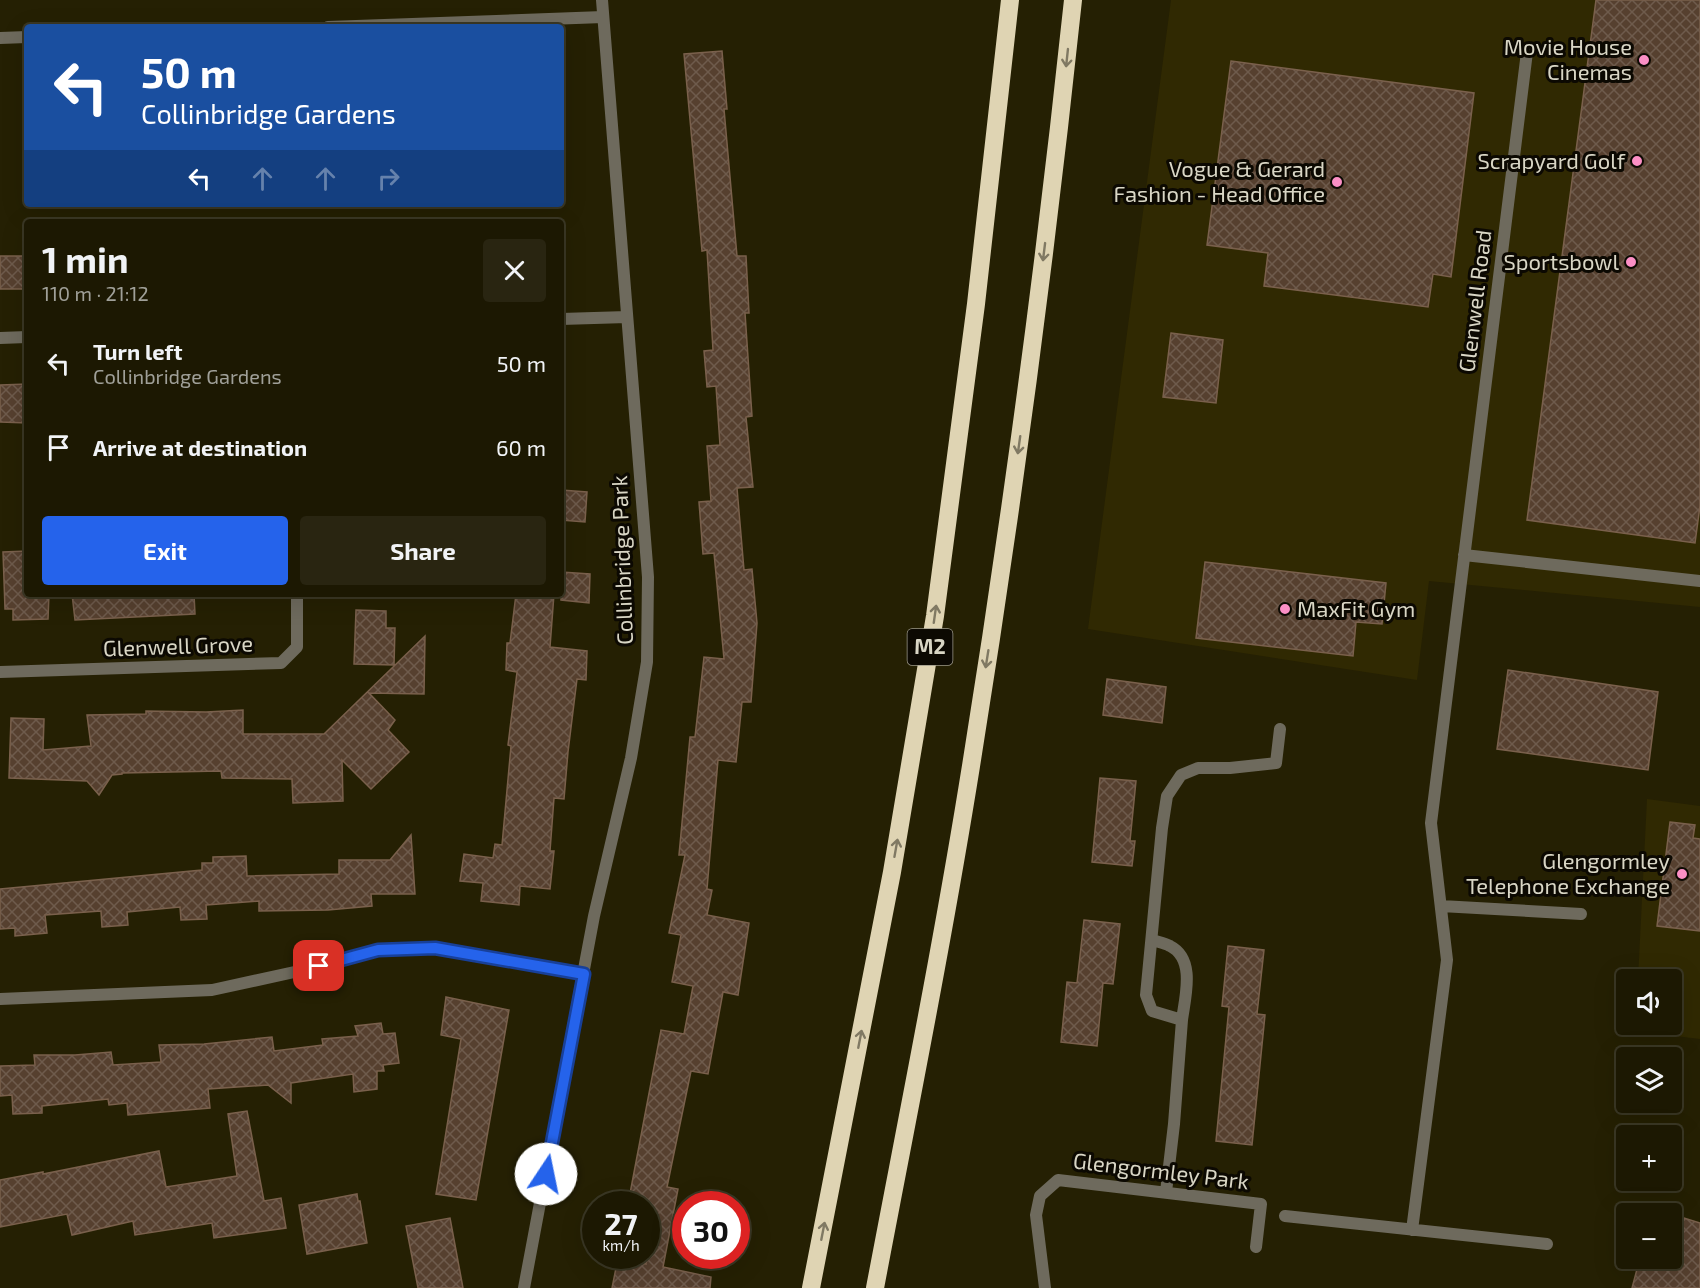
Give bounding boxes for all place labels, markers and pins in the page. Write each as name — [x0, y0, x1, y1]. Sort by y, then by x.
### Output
place label: Movie House Cinemas — [1504, 33, 1632, 84]
marker: Movie House Cinemas — [1637, 53, 1651, 67]
place label: Scrapyard Golf — [1478, 147, 1626, 173]
marker: Scrapyard Golf — [1630, 154, 1644, 168]
place label: Vogue & Gerard Fashion - Head Office — [1114, 155, 1325, 206]
marker: Vogue & Gerard Fashion - Head Office — [1330, 175, 1344, 189]
place label: Sportsbowl — [1503, 248, 1619, 274]
marker: Sportsbowl — [1624, 255, 1638, 269]
place label: MaxFit Gym — [1297, 595, 1415, 621]
marker: MaxFit Gym — [1278, 602, 1292, 616]
place label: Glengormley Telephone Exchange — [1466, 847, 1670, 898]
marker: Glengormley Telephone Exchange — [1675, 867, 1689, 881]
pin — [293, 940, 344, 991]

